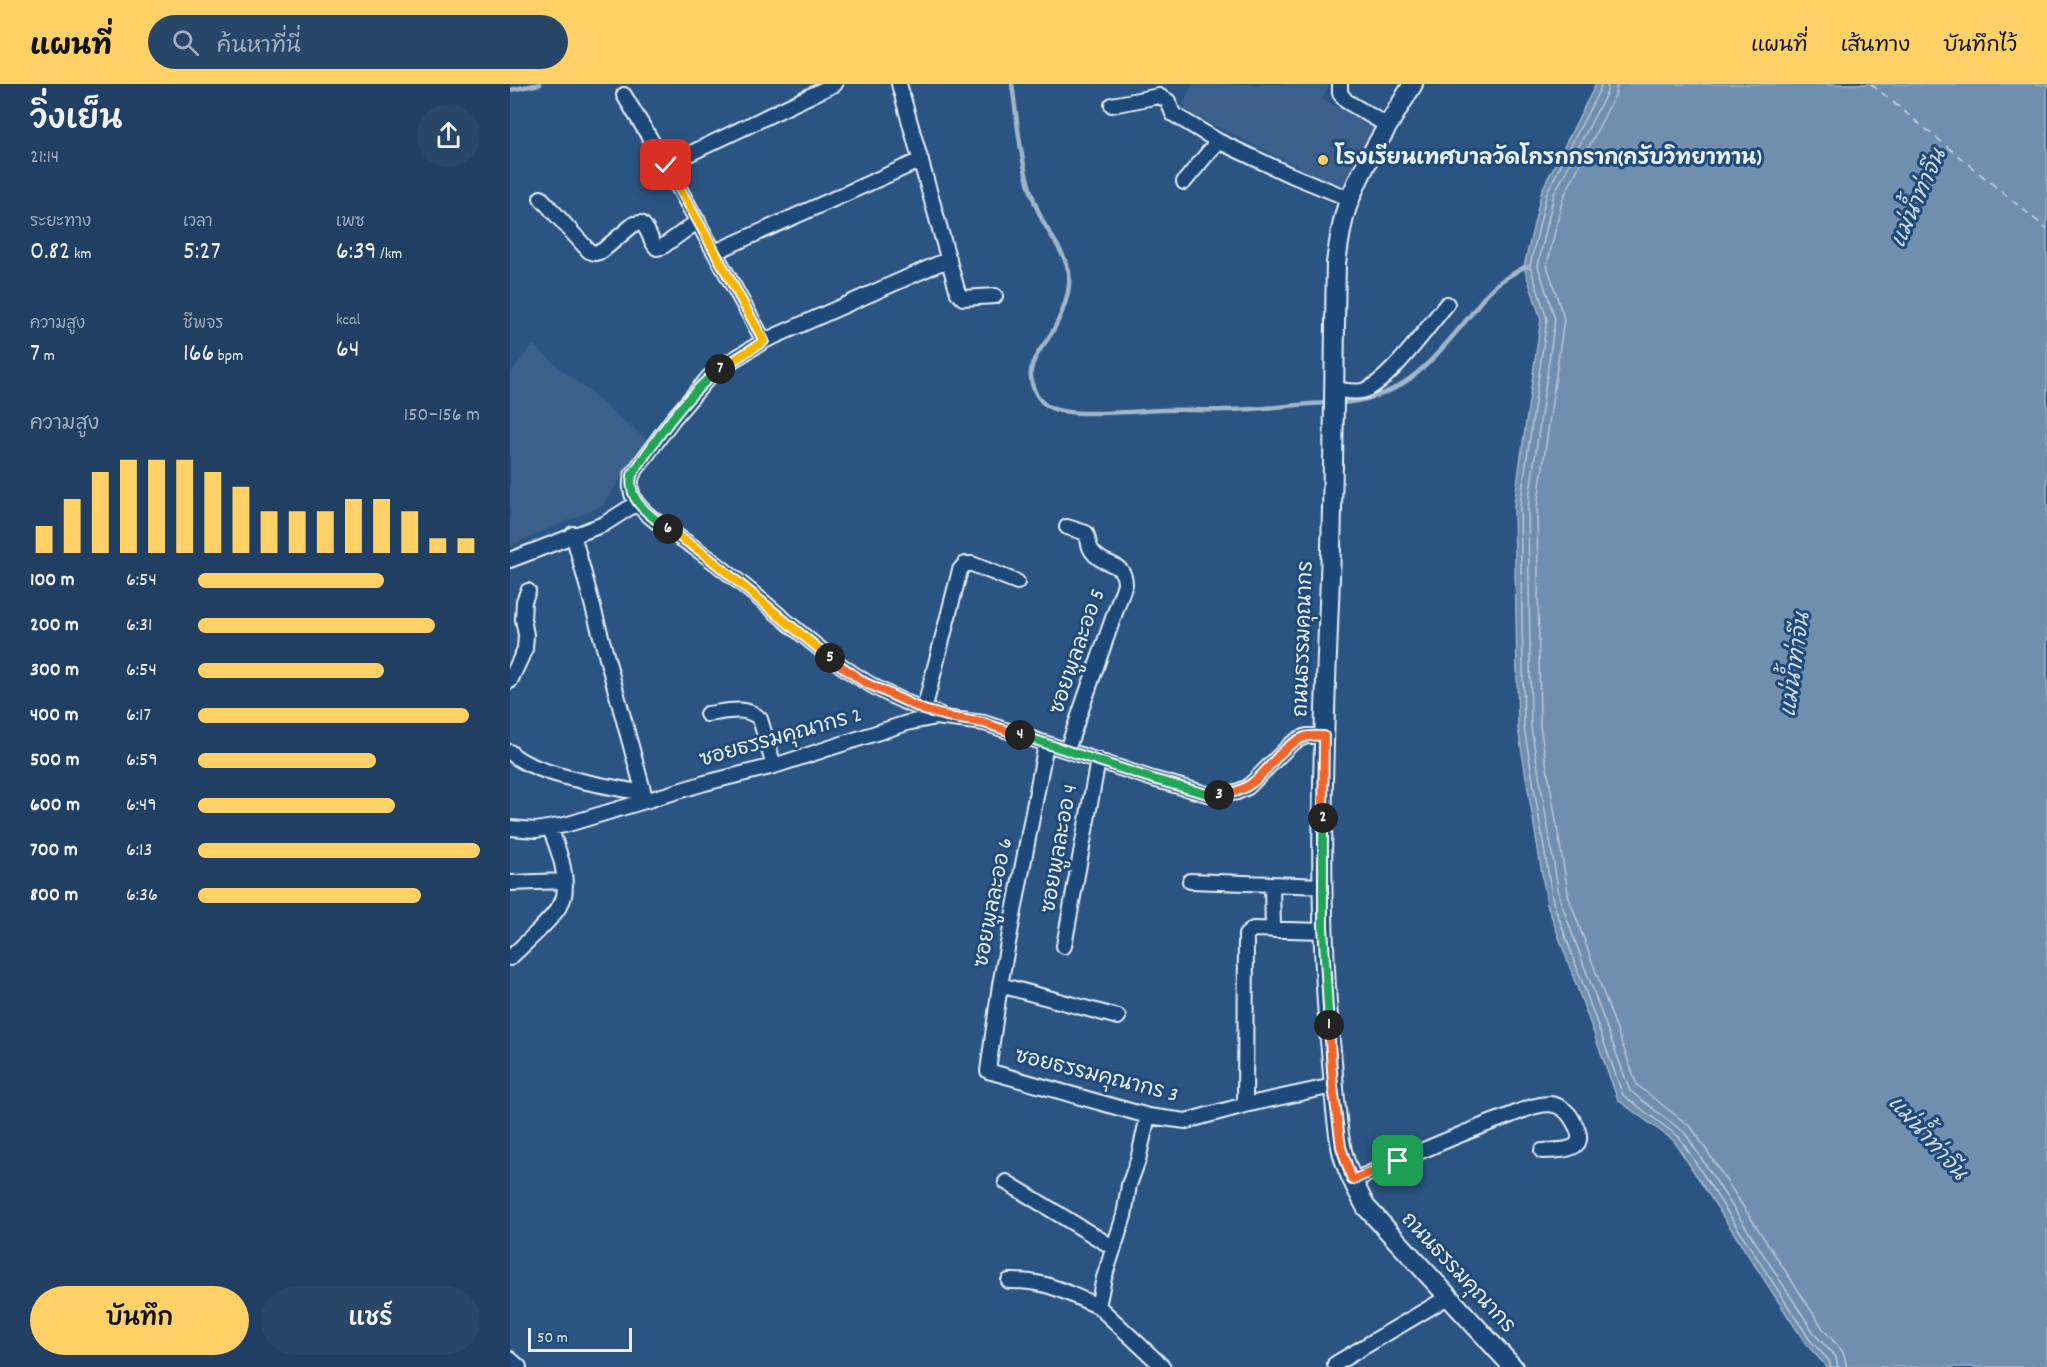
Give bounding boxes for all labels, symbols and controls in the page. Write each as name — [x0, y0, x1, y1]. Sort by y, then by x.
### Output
search box — [148, 15, 568, 69]
icon: search — [169, 26, 202, 59]
text: แผนที่ — [30, 29, 112, 69]
text: ค้นหาที่นี่ — [217, 32, 301, 63]
text: แผนที่ — [1751, 32, 1808, 62]
text: เส้นทาง — [1841, 32, 1910, 62]
text: บันทึกไว้ — [1943, 32, 2017, 62]
text: วิ่งเย็น — [30, 98, 122, 145]
button: share — [417, 104, 480, 167]
pin — [640, 139, 691, 190]
water label: แม่น้ำท่าจีน — [1877, 140, 1956, 253]
place label: โรงเรียนเทศบาลวัดโกรกกราก(กรับวิทยาทาน) — [1334, 142, 1762, 175]
text: 21:14 — [30, 144, 59, 172]
icon: check — [649, 148, 682, 181]
marker: โรงเรียนเทศบาลวัดโกรกกราก(กรับวิทยาทาน) — [1316, 153, 1330, 167]
text: ระยะทาง — [30, 211, 91, 234]
text: เวลา — [183, 211, 213, 234]
text: เพซ — [336, 211, 365, 234]
text: 0.82 — [30, 234, 70, 271]
text: 5:27 — [183, 234, 221, 271]
text: 6:39 — [336, 234, 377, 271]
text: km — [70, 243, 92, 266]
text: /km — [377, 243, 402, 266]
text: kcal — [336, 309, 360, 332]
text: ความสูง — [30, 313, 85, 336]
text: ชีพจร — [183, 313, 223, 336]
text: 64 — [336, 332, 360, 369]
text: 7 — [30, 336, 40, 373]
text: 166 — [183, 336, 214, 373]
text: m — [40, 345, 55, 368]
text: bpm — [214, 345, 243, 368]
pin: 7 — [705, 354, 735, 384]
text: 7 — [717, 357, 723, 380]
text: 150–156 m — [404, 402, 480, 430]
text: ความสูง — [30, 411, 99, 439]
pin: 6 — [653, 514, 683, 544]
text: 6 — [664, 517, 672, 540]
street label: ถนนธรรมคุณากร — [1287, 560, 1323, 718]
text: 100 m — [30, 567, 75, 595]
text: 6:54 — [126, 567, 157, 595]
street label: ซอยพูลละออ 5 — [1044, 585, 1114, 719]
water label: แม่น้ำท่าจีน — [1766, 609, 1820, 719]
text: 200 m — [30, 612, 79, 640]
text: 6:31 — [126, 612, 152, 640]
pin: 5 — [815, 643, 845, 673]
text: 5 — [826, 646, 834, 669]
text: 300 m — [30, 657, 79, 685]
text: 6:54 — [126, 657, 157, 685]
text: 400 m — [30, 702, 78, 730]
text: 6:17 — [126, 702, 151, 730]
street label: ซอยธรรมคุณากร 2 — [696, 702, 866, 776]
pin: 4 — [1005, 720, 1035, 750]
text: 4 — [1017, 723, 1023, 746]
text: 500 m — [30, 747, 79, 775]
text: 6:59 — [126, 747, 158, 775]
pin: 3 — [1204, 780, 1234, 810]
street label: ซอยพูลละออ 4 — [1035, 782, 1087, 916]
text: 3 — [1215, 783, 1223, 806]
text: 600 m — [30, 792, 80, 820]
text: 6:49 — [126, 792, 157, 820]
pin: 2 — [1308, 803, 1338, 833]
text: 2 — [1320, 806, 1327, 829]
street label: ซอยพูลละออ 6 — [968, 836, 1022, 970]
text: 700 m — [30, 837, 78, 865]
text: 6:13 — [126, 837, 152, 865]
text: 800 m — [30, 882, 78, 910]
text: 6:36 — [126, 882, 158, 910]
pin: 1 — [1314, 1010, 1344, 1040]
text: 1 — [1327, 1013, 1331, 1036]
street label: ซอยธรรมคุณากร 3 — [1011, 1042, 1181, 1112]
water label: แม่น้ำท่าจีน — [1879, 1084, 1979, 1189]
pin — [1372, 1135, 1423, 1186]
icon: arrive — [1381, 1144, 1414, 1177]
street label: ถนนธรรมคุณากร — [1393, 1207, 1521, 1341]
button: บันทึก — [30, 1286, 249, 1355]
button: แชร์ — [261, 1286, 480, 1355]
scale bar — [528, 1325, 632, 1352]
text: 50 m — [537, 1327, 568, 1350]

